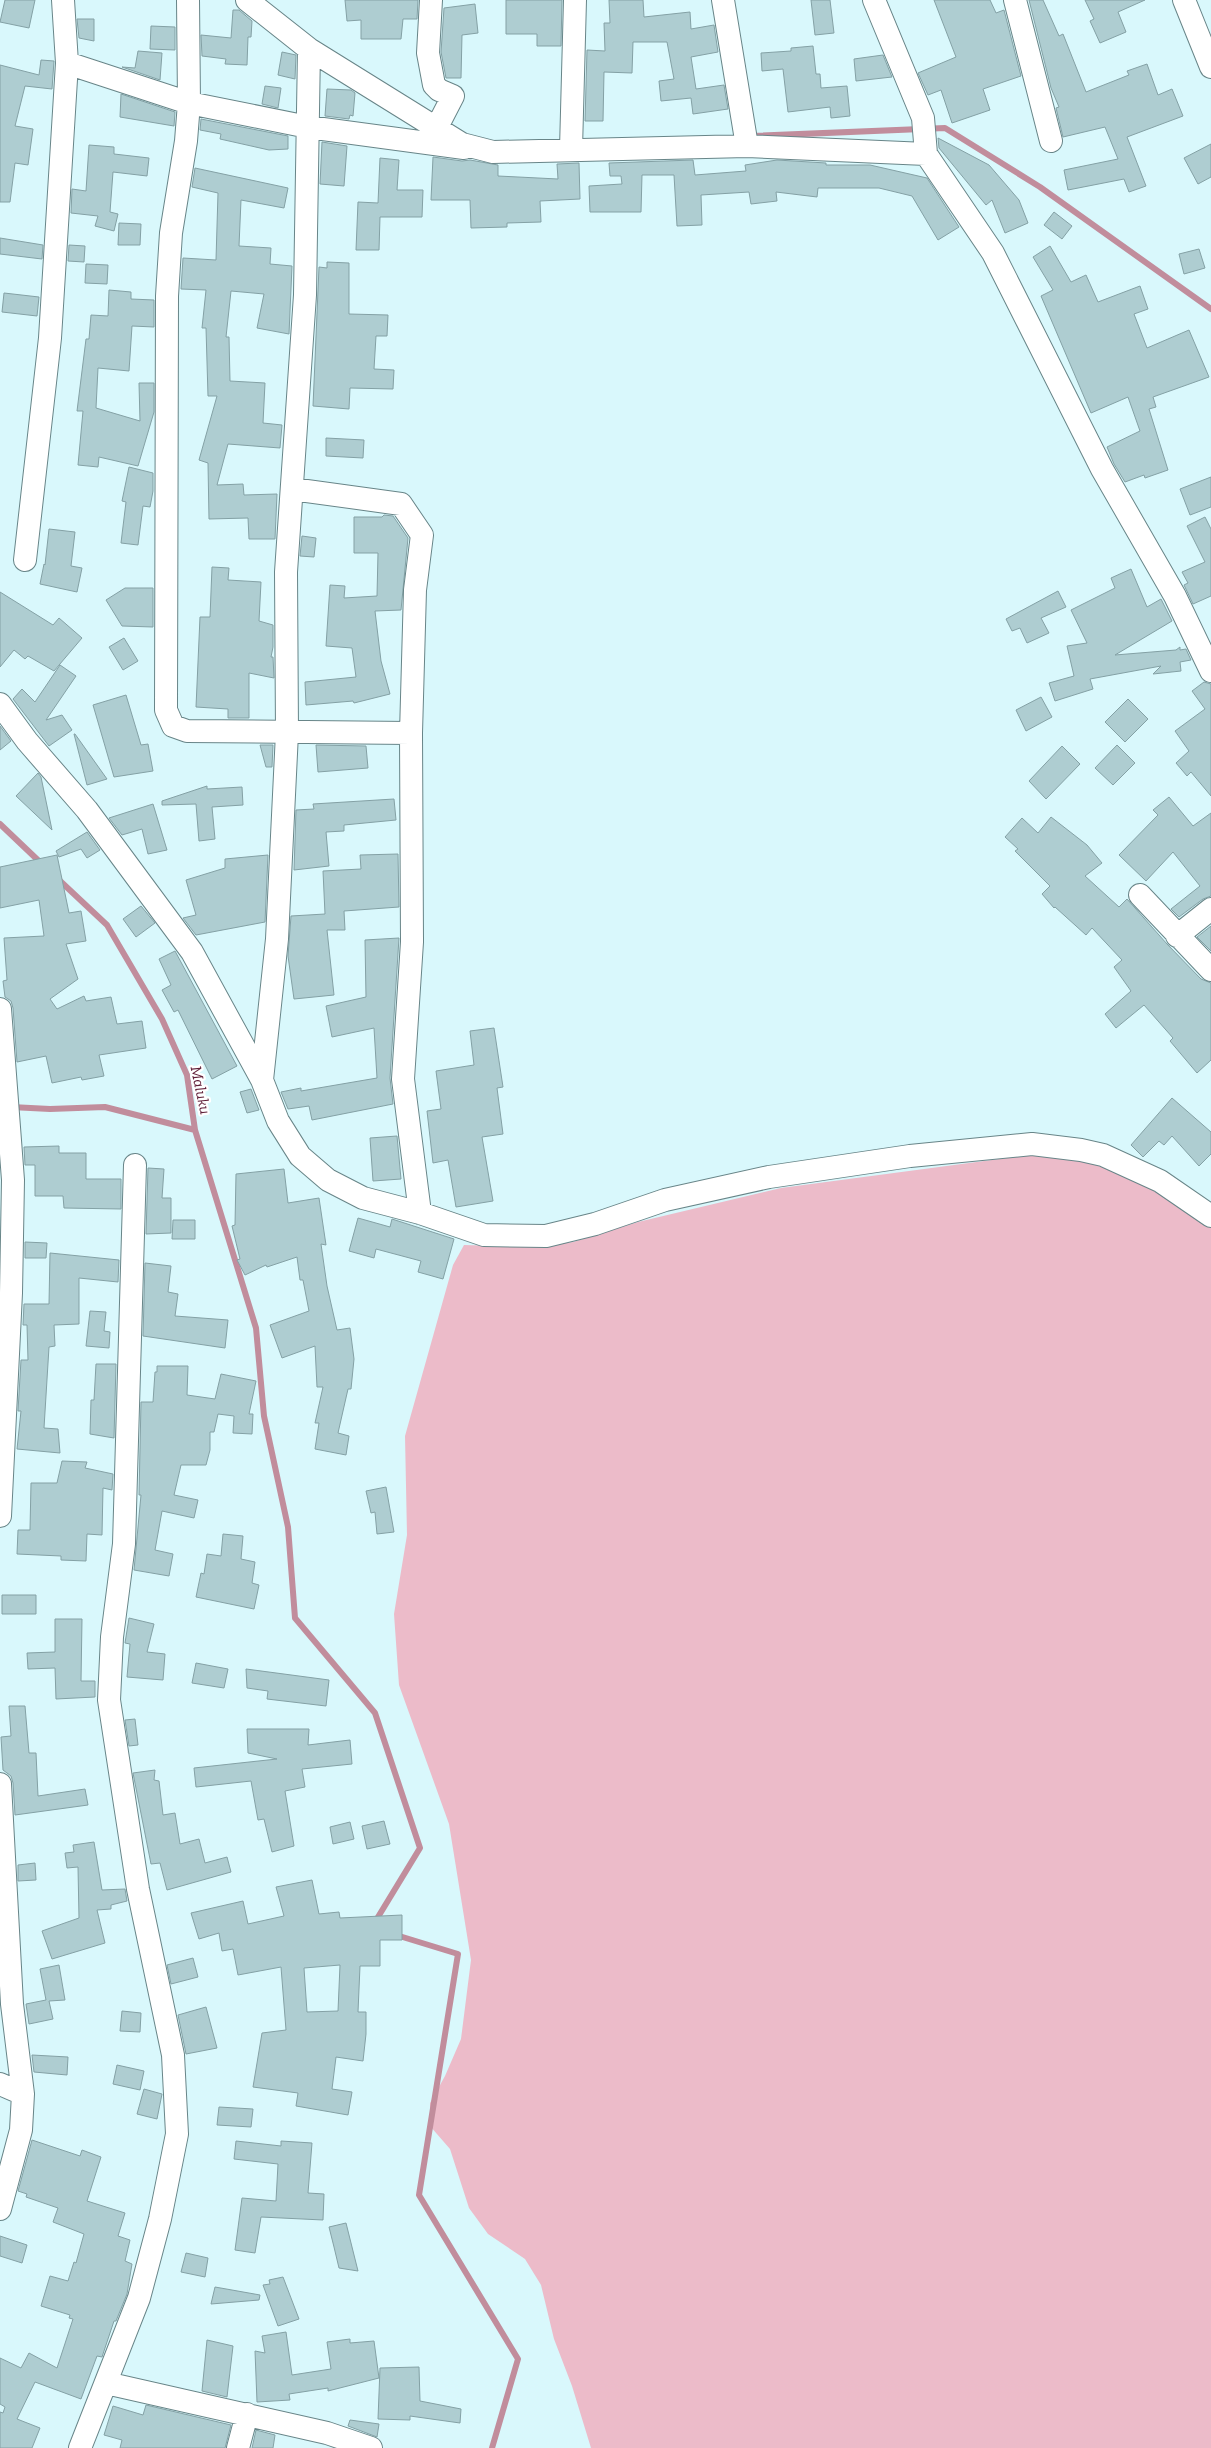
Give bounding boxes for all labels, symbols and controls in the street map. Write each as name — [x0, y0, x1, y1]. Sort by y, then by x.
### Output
water label: Maluku — [187, 1064, 215, 1116]

